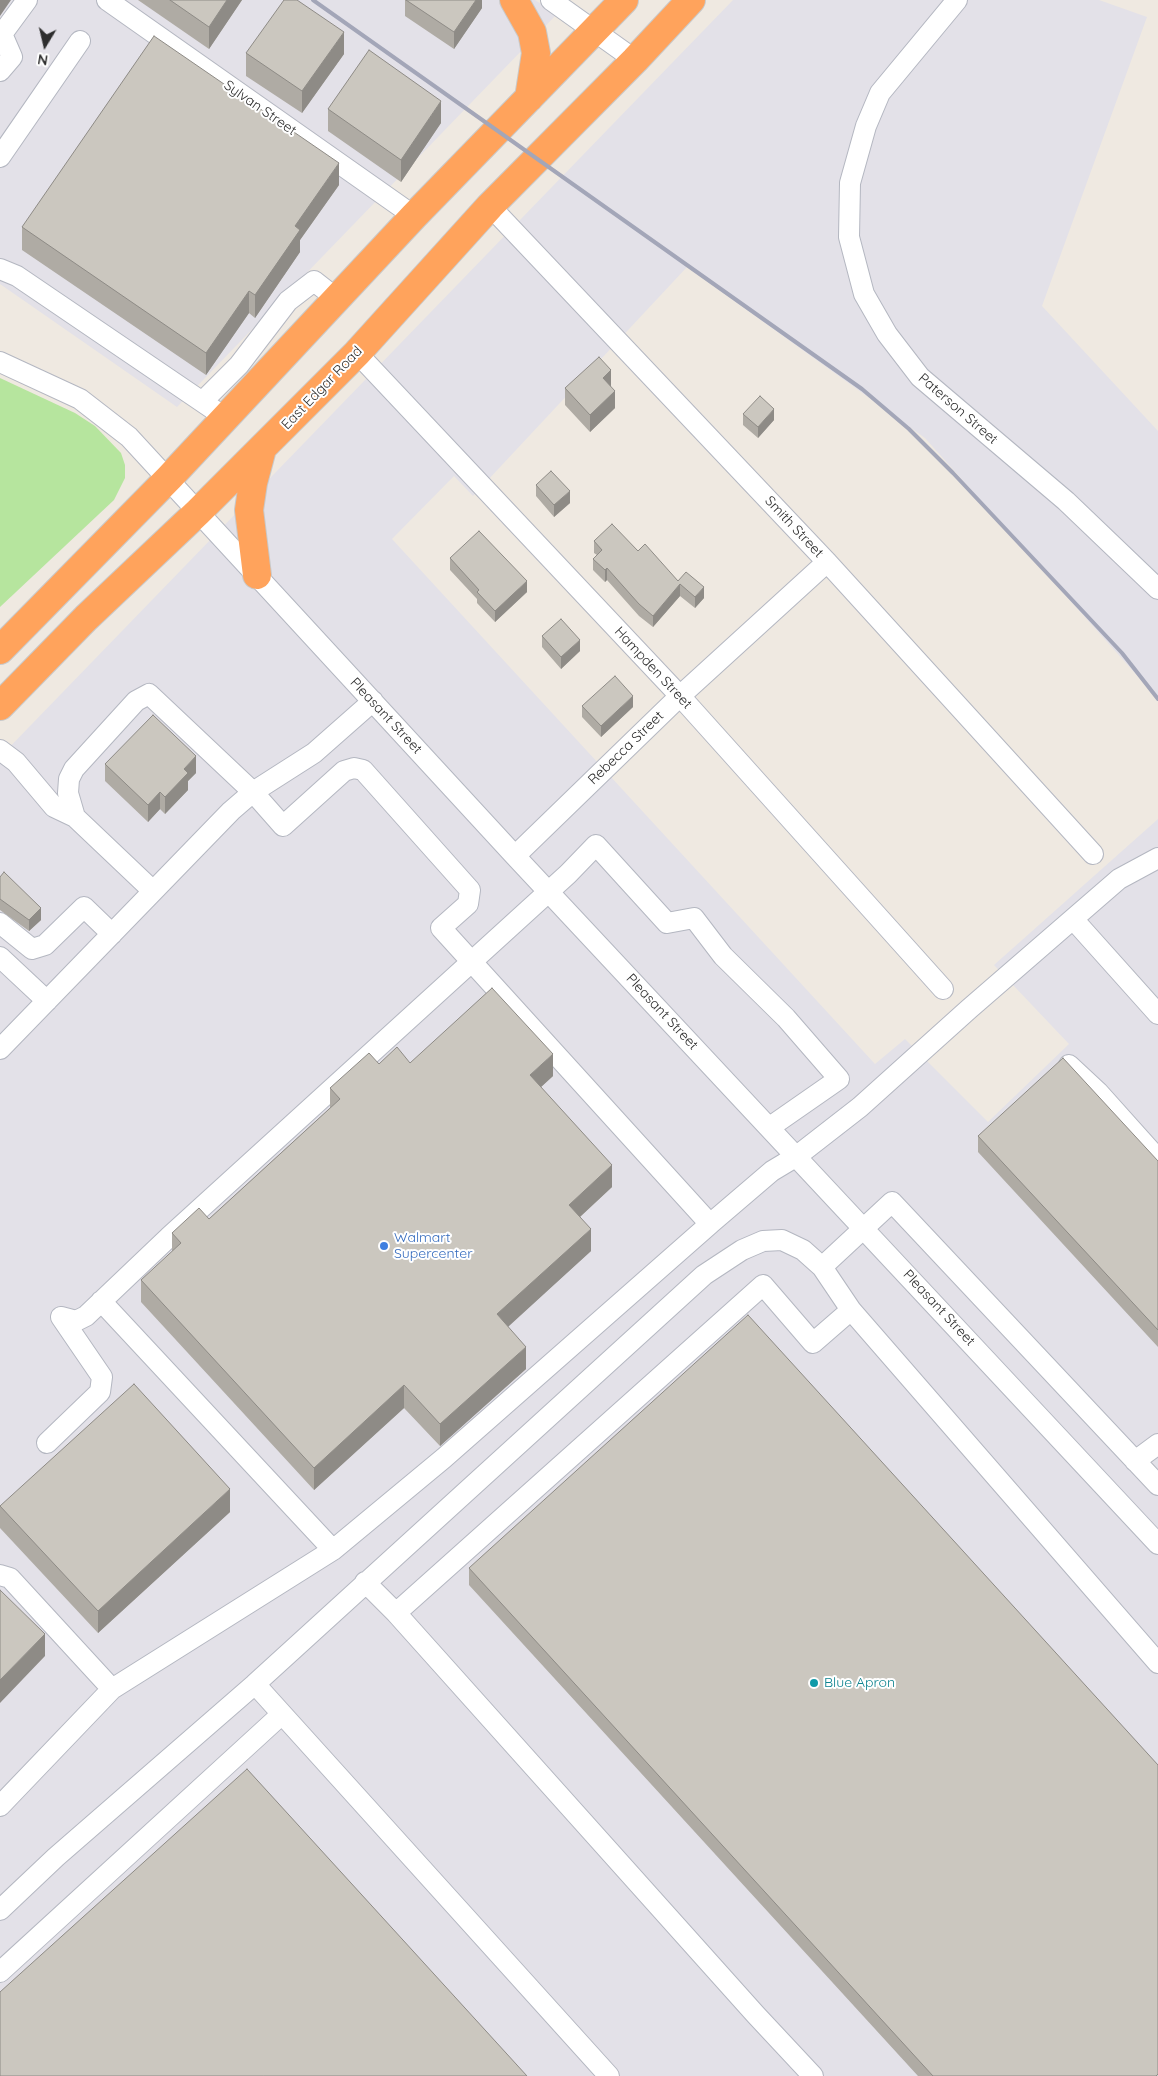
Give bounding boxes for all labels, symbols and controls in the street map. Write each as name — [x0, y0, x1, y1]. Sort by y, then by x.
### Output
north arrow — [20, 20, 70, 70]
text: N — [36, 50, 49, 70]
street label: Sylvan Street — [220, 77, 300, 139]
street label: East Edgar Road — [278, 343, 366, 433]
street label: Paterson Street — [915, 370, 1001, 448]
street label: Smith Street — [761, 493, 827, 561]
street label: Hampden Street — [611, 623, 695, 713]
street label: Pleasant Street — [346, 674, 426, 758]
street label: Rebecca Street — [585, 708, 667, 788]
street label: Pleasant Street — [622, 970, 702, 1054]
place label: Walmart Supercenter — [394, 1230, 473, 1262]
marker: Walmart Supercenter — [378, 1240, 390, 1252]
street label: Pleasant Street — [899, 1266, 979, 1350]
place label: Blue Apron — [824, 1675, 895, 1691]
marker: Blue Apron — [808, 1677, 820, 1689]

